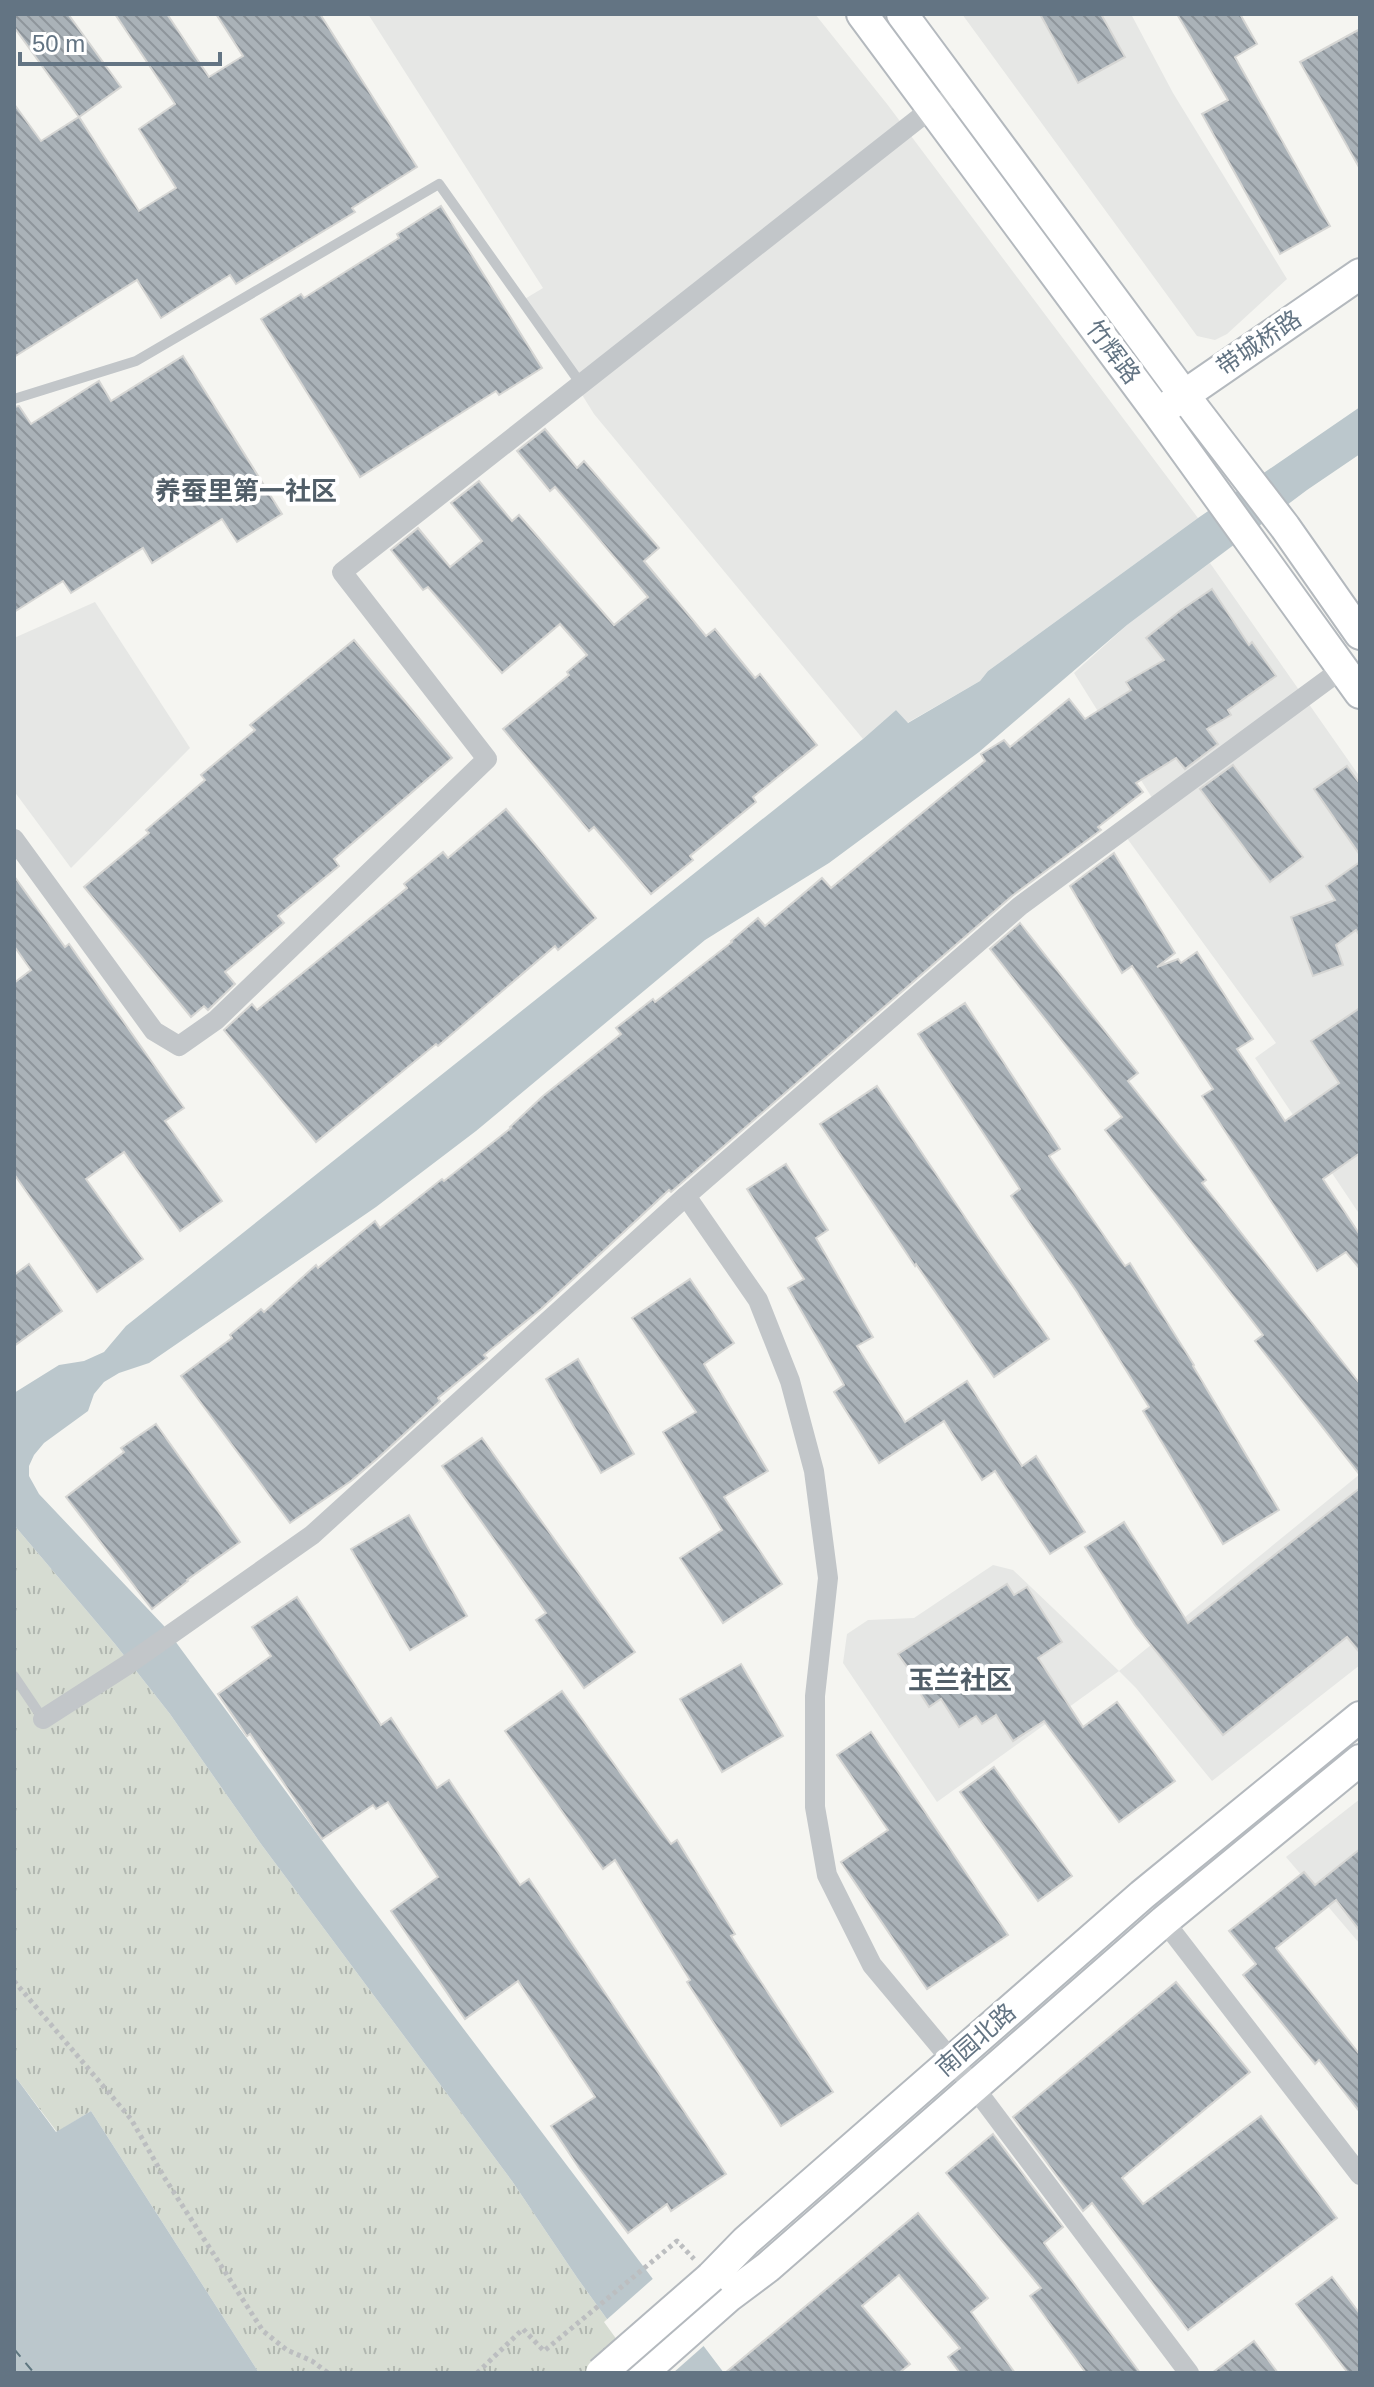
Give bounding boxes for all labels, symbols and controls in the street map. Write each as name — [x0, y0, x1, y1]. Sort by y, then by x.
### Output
scale bar — [20, 16, 220, 66]
text: 50 m — [32, 30, 85, 57]
street label: 带城桥路 — [1211, 305, 1306, 381]
street label: 竹辉路 — [1081, 315, 1146, 389]
district label: 养蚕里第一社区 — [155, 476, 337, 506]
district label: 玉兰社区 — [908, 1665, 1012, 1695]
street label: 南园北路 — [931, 1998, 1021, 2081]

